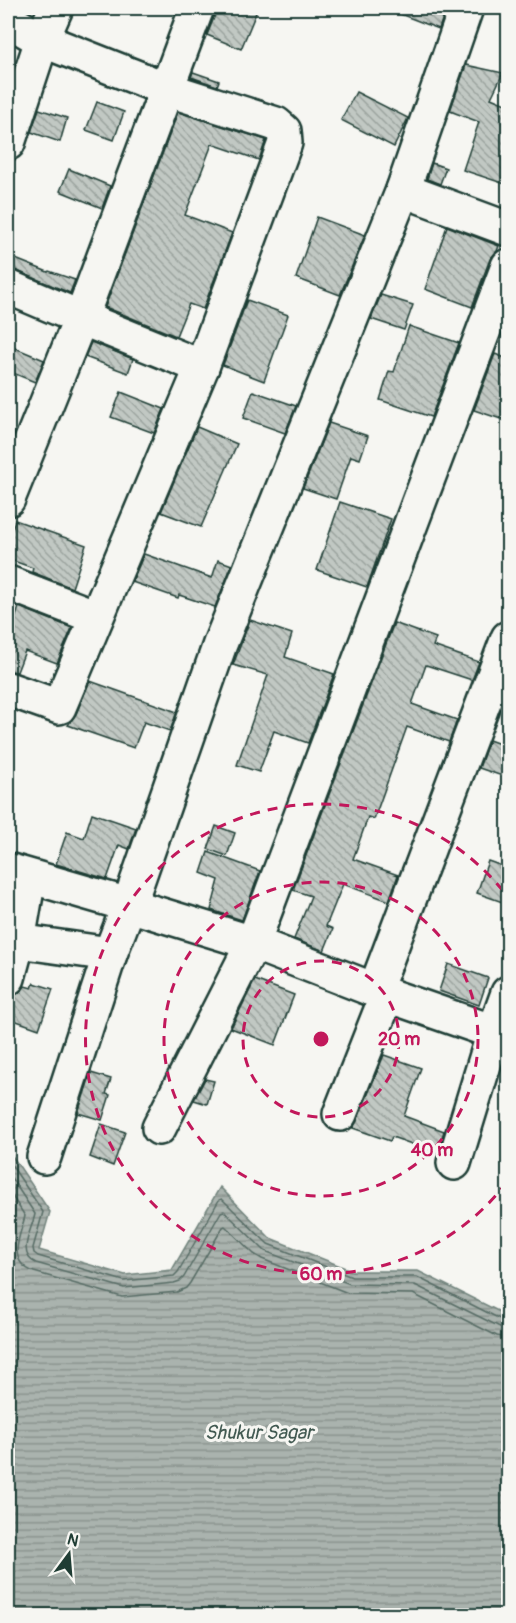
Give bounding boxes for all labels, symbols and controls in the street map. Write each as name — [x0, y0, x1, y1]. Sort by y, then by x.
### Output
text: 20 m — [378, 1028, 420, 1051]
centre of rings — [311, 1029, 331, 1049]
text: 40 m — [411, 1139, 453, 1162]
text: 60 m — [300, 1263, 342, 1286]
water label: Shukur Sagar — [205, 1420, 316, 1445]
north arrow — [39, 1524, 99, 1584]
text: N — [65, 1529, 81, 1552]

